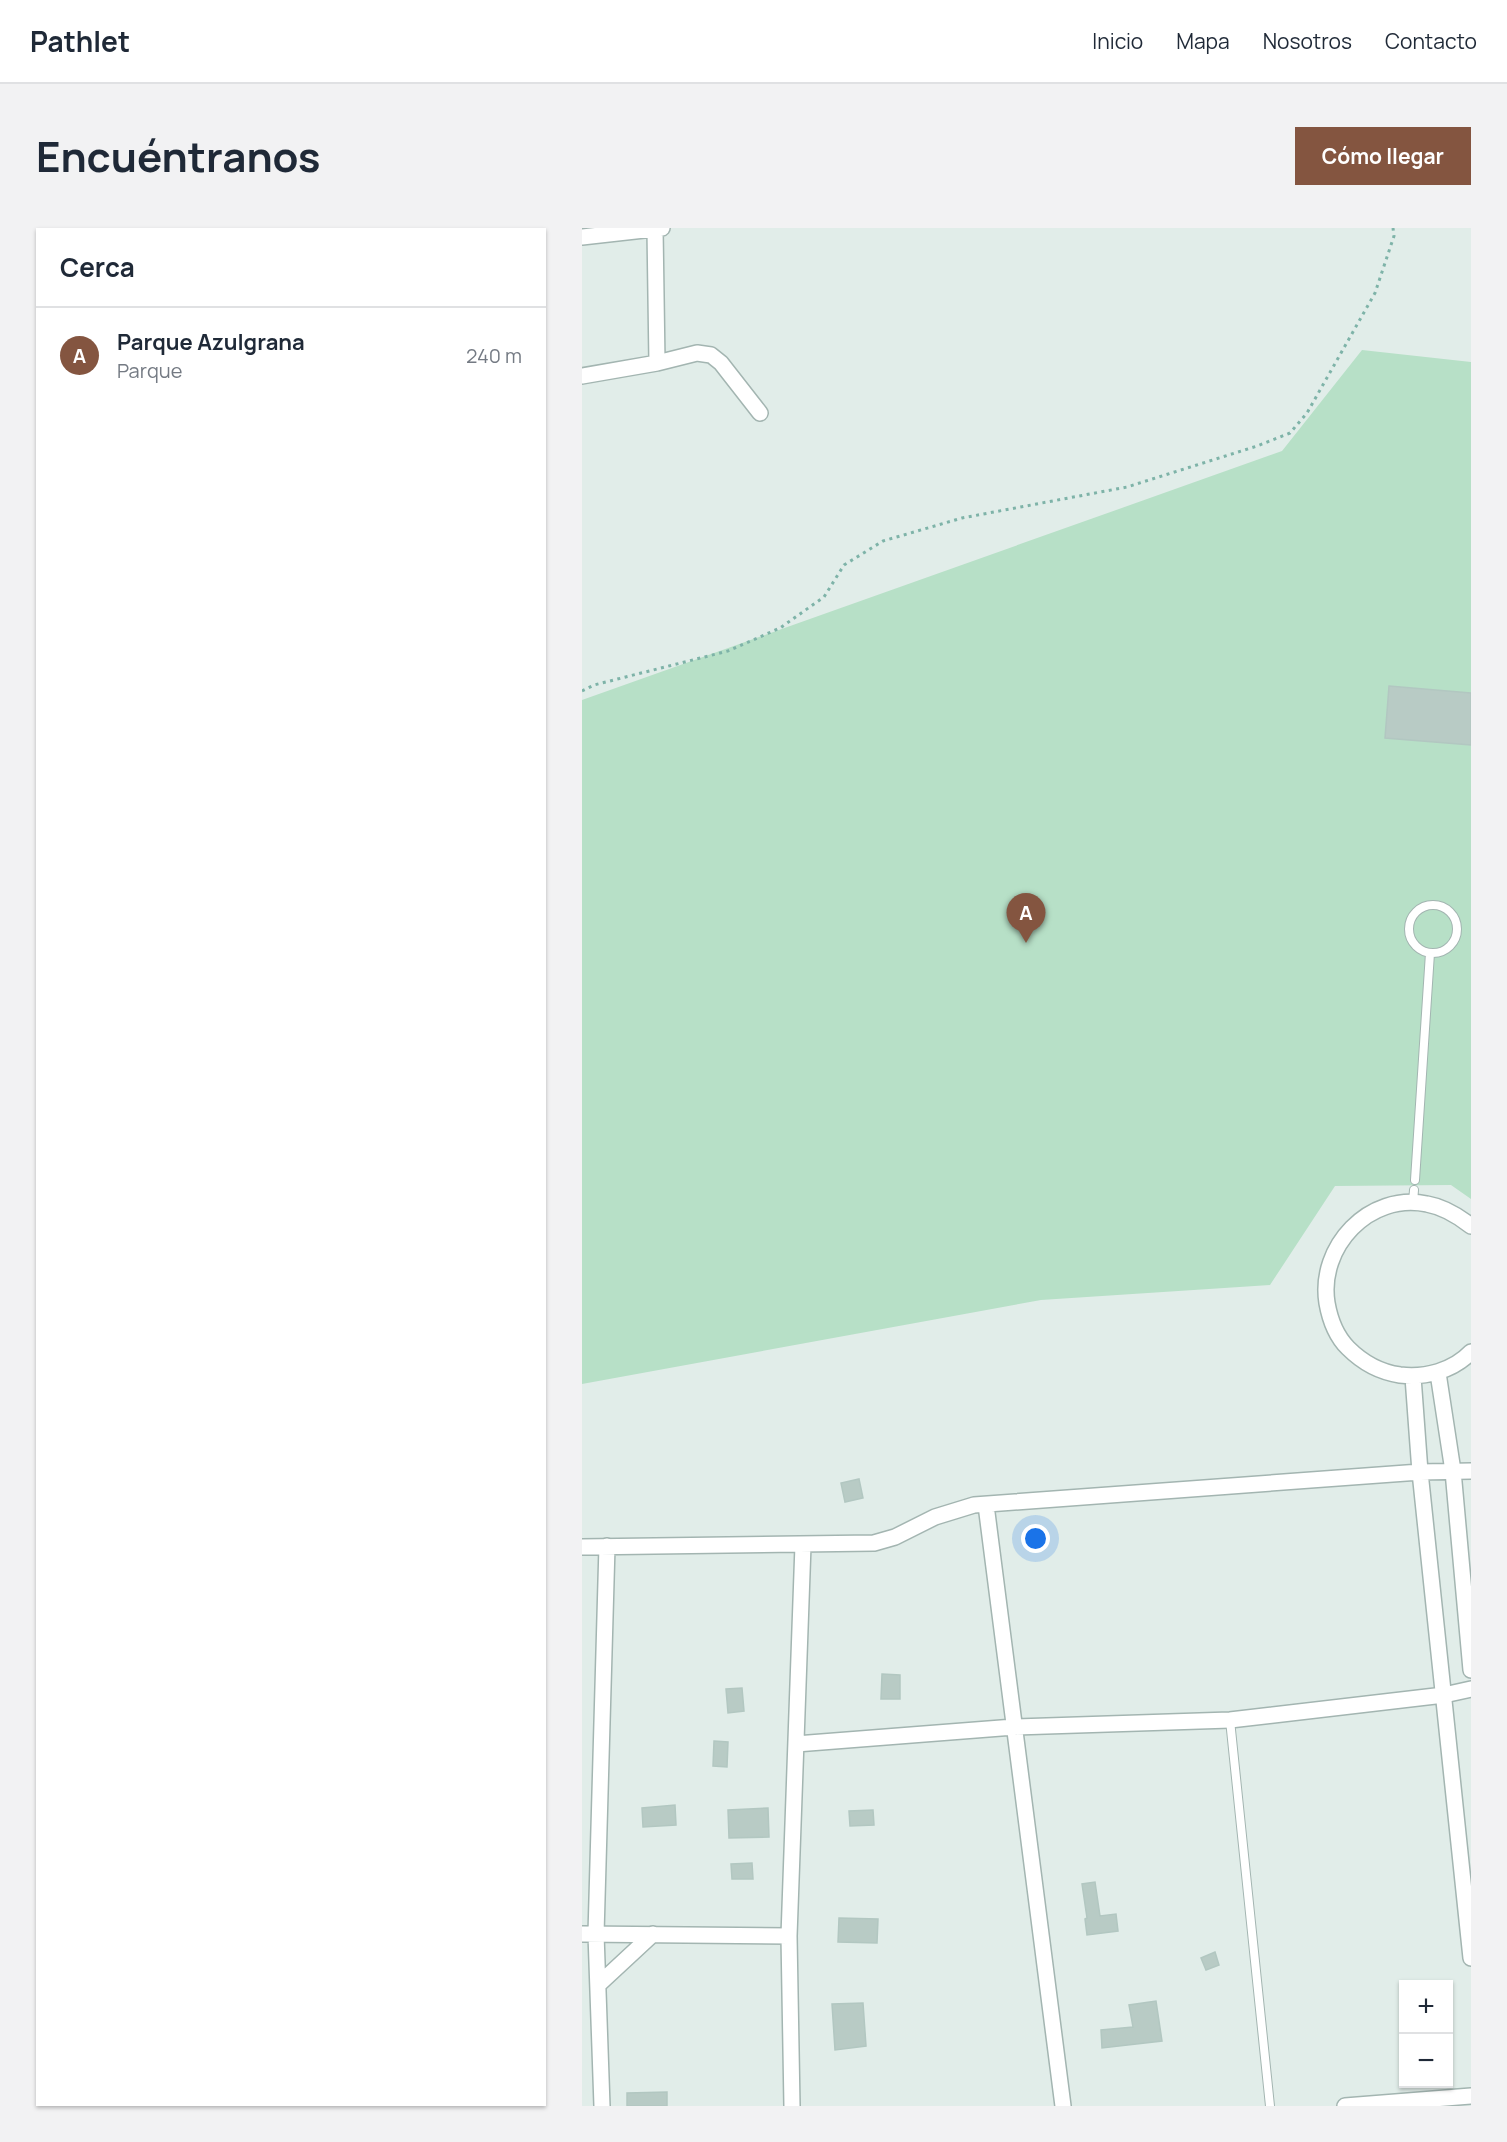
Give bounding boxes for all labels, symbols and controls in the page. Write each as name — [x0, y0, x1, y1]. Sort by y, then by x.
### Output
text: Pathlet — [30, 22, 130, 60]
text: Inicio — [1092, 27, 1143, 55]
text: Mapa — [1176, 27, 1230, 55]
text: Nosotros — [1263, 27, 1352, 55]
text: Contacto — [1385, 27, 1477, 55]
text: Encuéntranos — [36, 127, 321, 185]
button: Cómo llegar — [1295, 127, 1471, 185]
text: Cerca — [60, 249, 135, 285]
text: Parque Azulgrana — [117, 327, 305, 357]
text: A — [73, 342, 86, 369]
text: 240 m — [466, 342, 522, 369]
text: Parque — [117, 357, 182, 384]
pin: A — [1006, 894, 1046, 943]
your location — [1021, 1524, 1050, 1553]
map controls — [1399, 1980, 1453, 2088]
button: + — [1399, 1980, 1453, 2034]
button: − — [1399, 2034, 1453, 2088]

